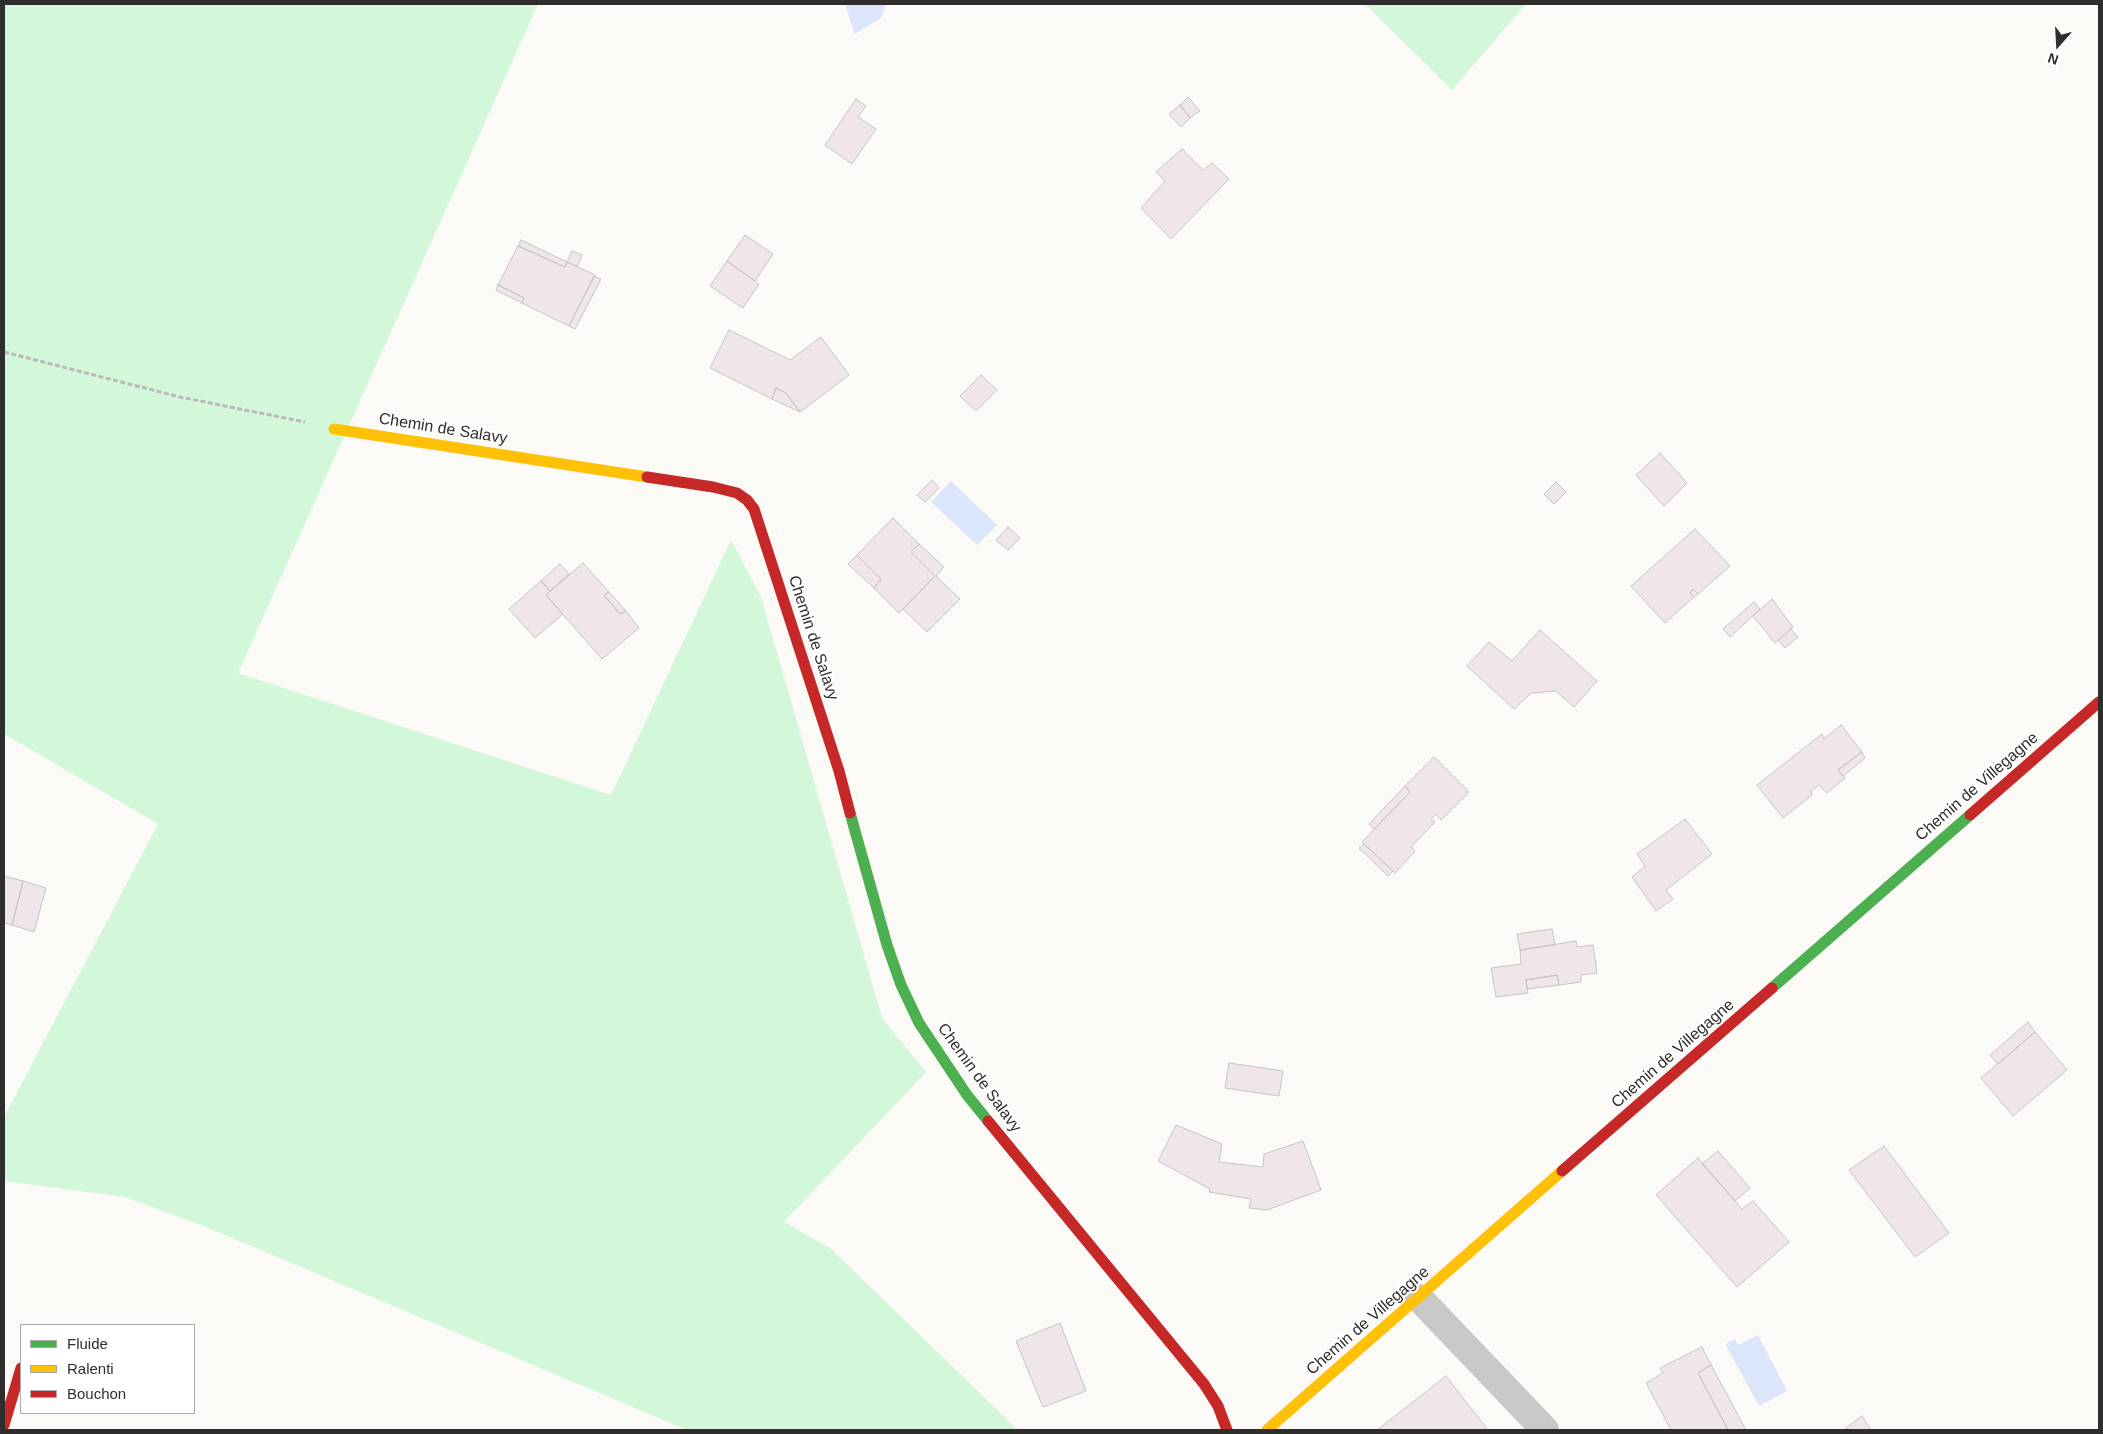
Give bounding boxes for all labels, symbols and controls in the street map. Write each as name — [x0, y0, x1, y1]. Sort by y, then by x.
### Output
north arrow — [2033, 20, 2083, 70]
text: N — [2046, 50, 2061, 68]
street label: Chemin de Salavy — [377, 409, 509, 449]
street label: Chemin de Salavy — [784, 573, 842, 703]
street label: Chemin de Villegagne — [1912, 728, 2042, 846]
street label: Chemin de Villegagne — [1608, 995, 1738, 1113]
street label: Chemin de Salavy — [933, 1020, 1025, 1136]
street label: Chemin de Villegagne — [1303, 1262, 1433, 1380]
legend — [20, 1324, 195, 1414]
text: Fluide — [67, 1335, 108, 1352]
text: Ralenti — [67, 1360, 114, 1377]
text: Bouchon — [67, 1385, 126, 1402]

